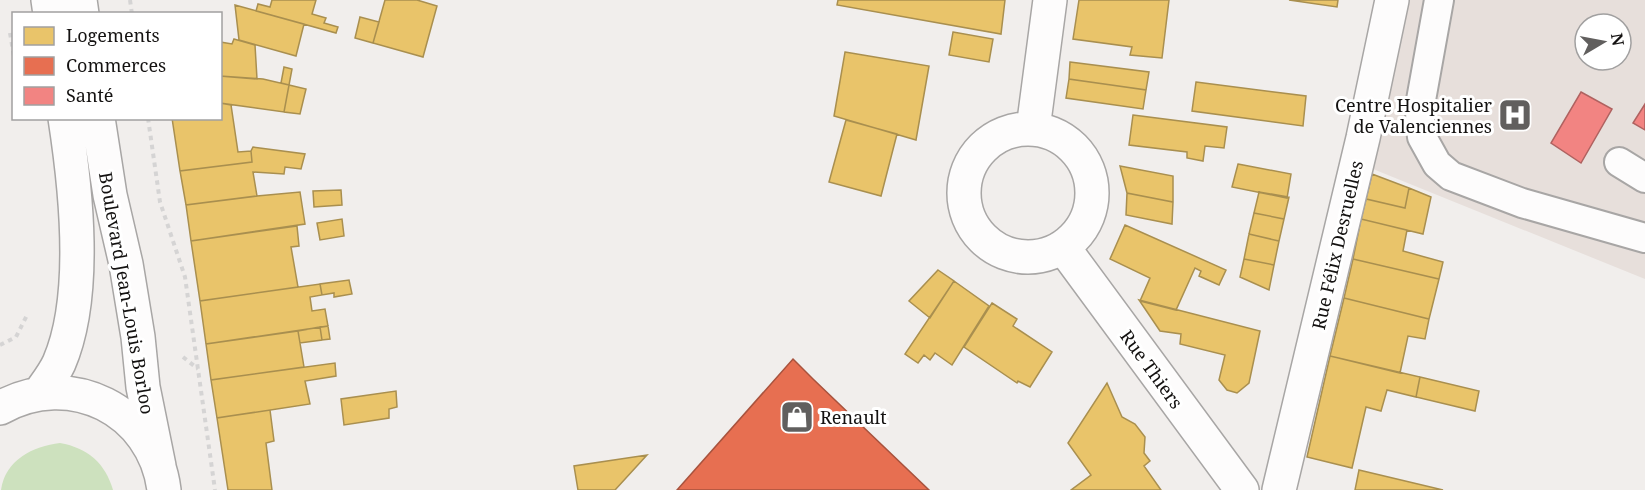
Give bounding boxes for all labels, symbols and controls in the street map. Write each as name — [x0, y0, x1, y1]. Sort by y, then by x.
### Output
legend — [12, 12, 222, 120]
north arrow — [1573, 12, 1633, 72]
text: Logements — [66, 23, 160, 47]
text: N — [1606, 31, 1630, 48]
text: Commerces — [66, 53, 166, 77]
text: Santé — [66, 83, 114, 107]
place label: Centre Hospitalier de Valenciennes — [1335, 93, 1493, 138]
hospital icon: Centre Hospitalier de Valenciennes — [1497, 97, 1533, 133]
street label: Rue Félix Desruelles — [1306, 158, 1368, 332]
street label: Boulevard Jean-Louis Borloo — [94, 170, 160, 416]
street label: Rue Thiers — [1115, 325, 1189, 413]
shop icon: Renault — [779, 399, 815, 435]
place label: Renault — [820, 405, 887, 429]

